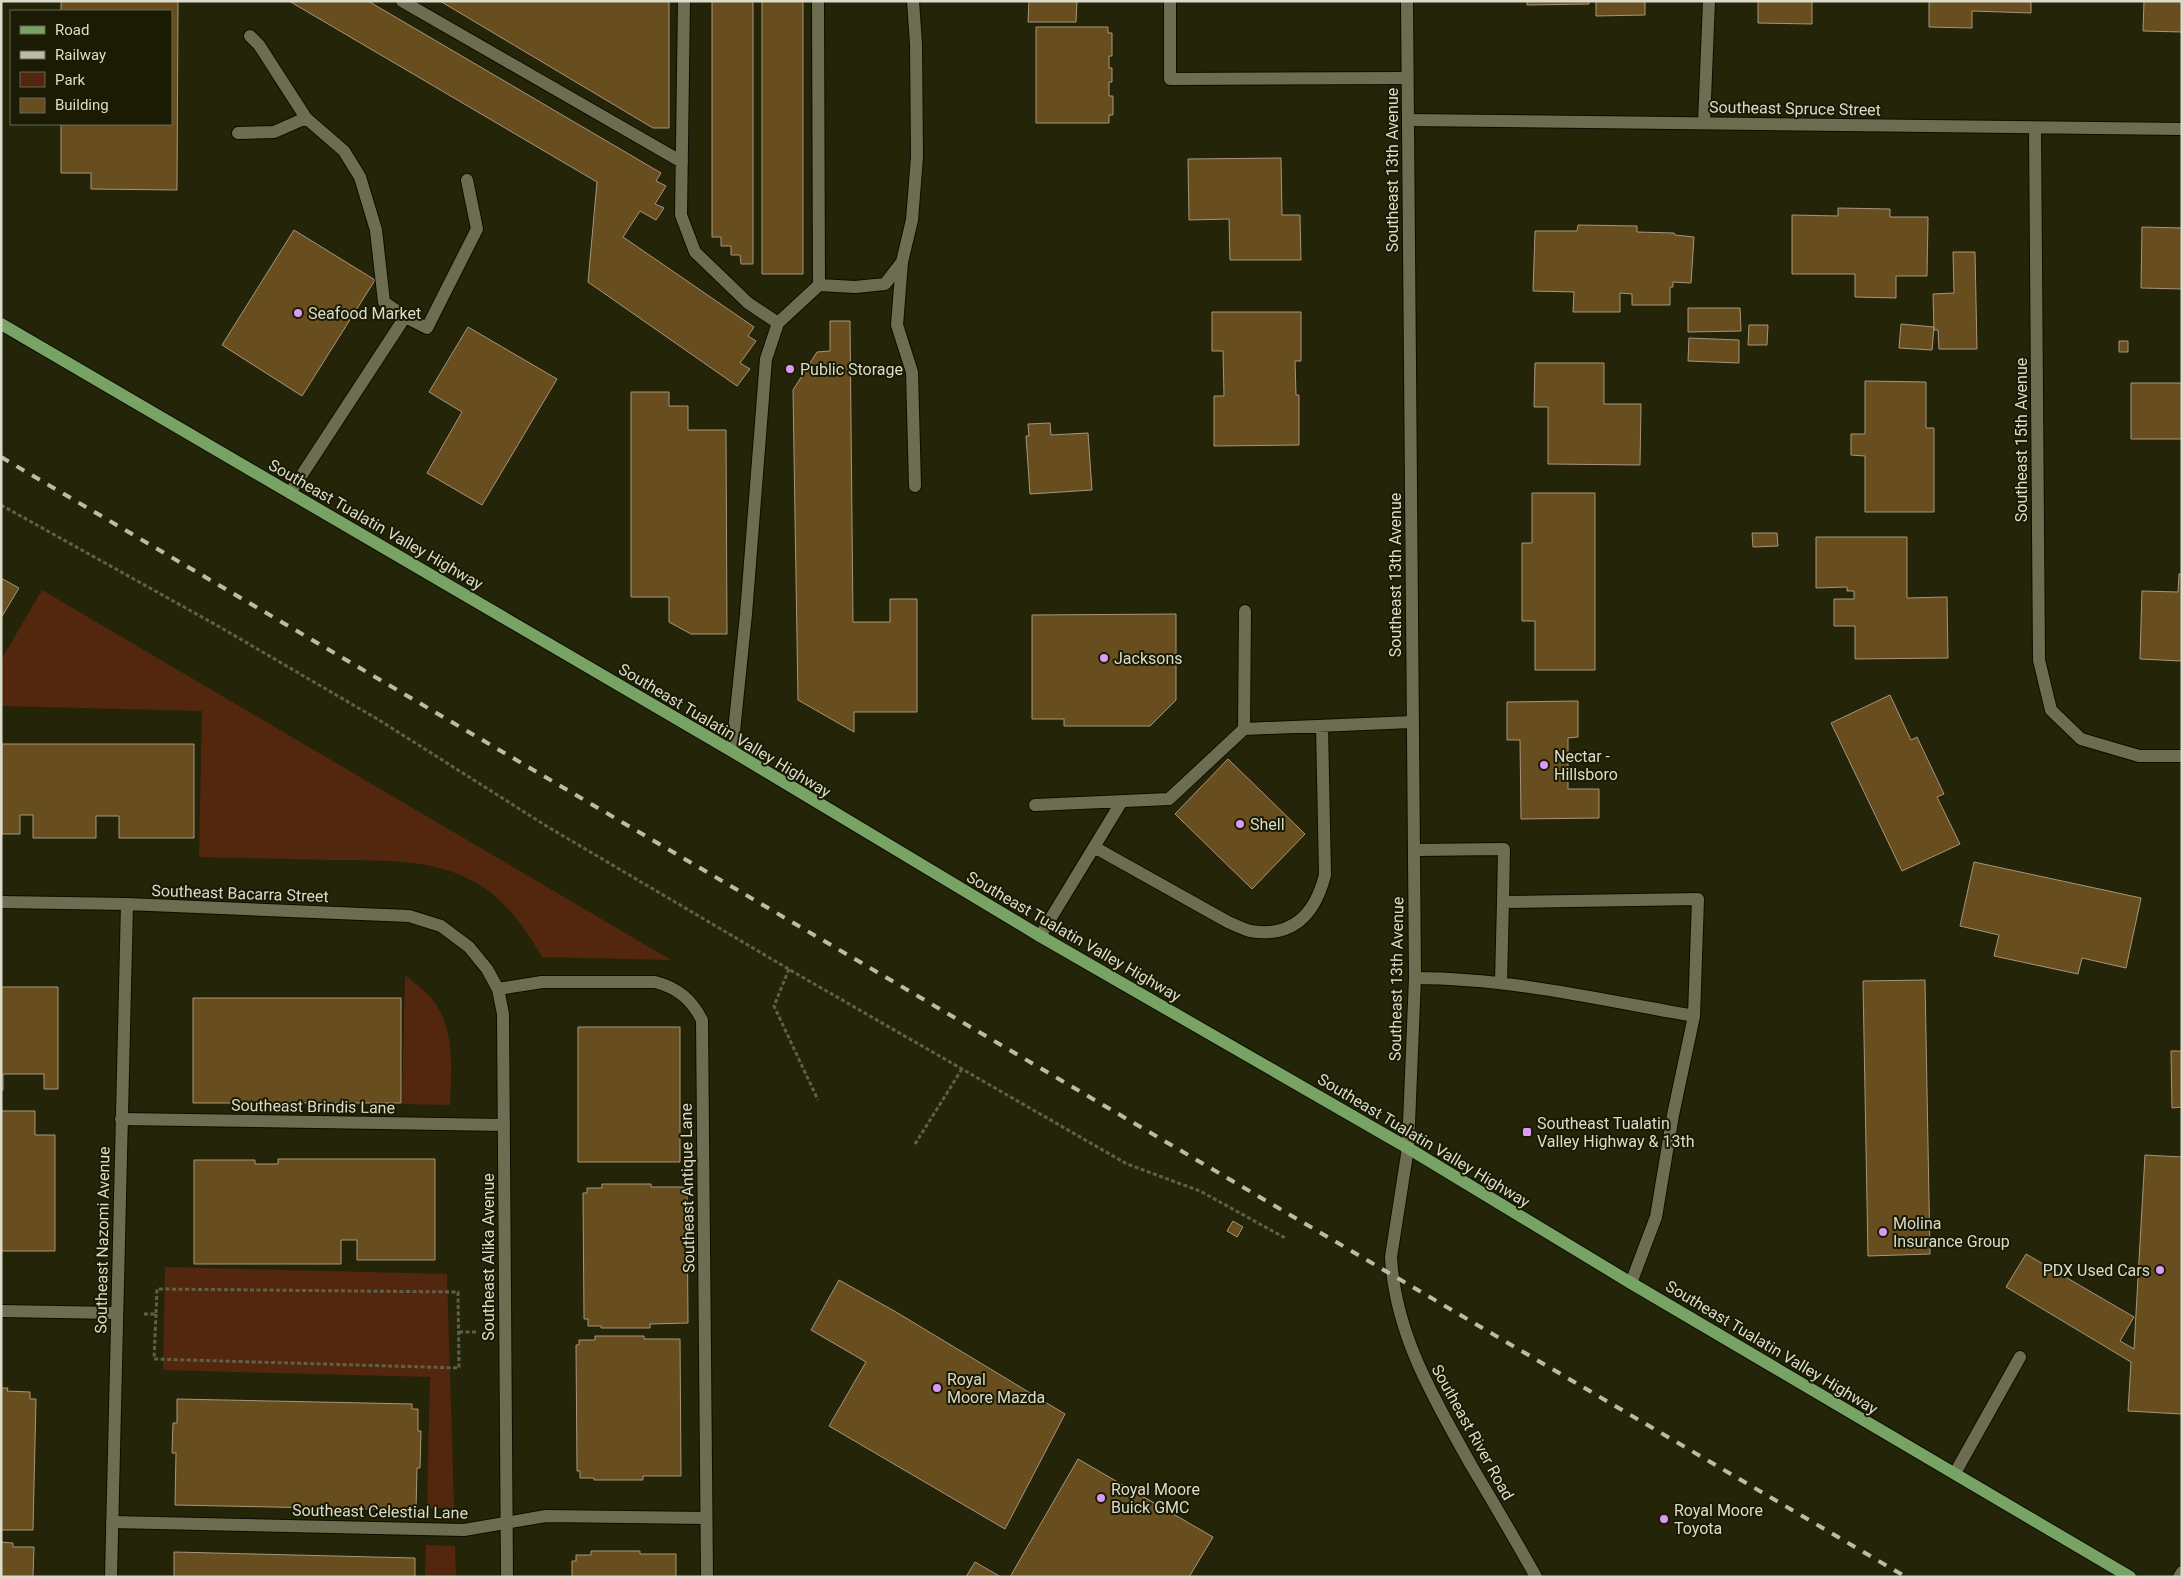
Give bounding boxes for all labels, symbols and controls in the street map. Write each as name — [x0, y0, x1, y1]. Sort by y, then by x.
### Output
legend — [10, 10, 172, 125]
text: Road — [55, 21, 89, 39]
text: Railway — [55, 46, 106, 64]
text: Park — [55, 71, 86, 89]
street label: Southeast 13th Avenue — [1383, 88, 1402, 252]
text: Building — [55, 96, 109, 114]
street label: Southeast Spruce Street — [1709, 98, 1881, 119]
place label: Seafood Market — [308, 304, 421, 323]
marker: Seafood Market — [292, 307, 304, 319]
street label: Southeast 15th Avenue — [2012, 358, 2031, 522]
place label: Public Storage — [800, 360, 903, 379]
marker: Public Storage — [784, 363, 796, 375]
street label: Southeast Tualatin Valley Highway — [265, 455, 487, 594]
street label: Southeast 13th Avenue — [1386, 493, 1405, 657]
place label: Jacksons — [1114, 649, 1183, 668]
marker: Jacksons — [1098, 652, 1110, 664]
street label: Southeast Tualatin Valley Highway — [615, 659, 835, 802]
place label: Nectar - Hillsboro — [1554, 747, 1618, 784]
marker: Nectar - Hillsboro — [1538, 759, 1550, 771]
place label: Shell — [1250, 815, 1285, 834]
marker: Shell — [1234, 818, 1246, 830]
street label: Southeast Tualatin Valley Highway — [963, 867, 1185, 1006]
street label: Southeast Bacarra Street — [151, 881, 329, 906]
street label: Southeast 13th Avenue — [1386, 897, 1407, 1061]
street label: Southeast Tualatin Valley Highway — [1314, 1069, 1534, 1212]
street label: Southeast Brindis Lane — [231, 1096, 395, 1117]
street label: Southeast Antique Lane — [677, 1103, 698, 1273]
place label: Southeast Tualatin Valley Highway & 13th — [1537, 1114, 1694, 1151]
marker: Southeast Tualatin Valley Highway & 13th — [1521, 1126, 1533, 1138]
street label: Southeast Nazomi Avenue — [91, 1146, 114, 1334]
street label: Southeast Alika Avenue — [479, 1173, 498, 1341]
place label: Molina Insurance Group — [1893, 1214, 2010, 1251]
marker: Molina Insurance Group — [1877, 1226, 1889, 1238]
place label: PDX Used Cars — [2043, 1261, 2150, 1280]
marker: PDX Used Cars — [2154, 1264, 2166, 1276]
street label: Southeast Tualatin Valley Highway — [1662, 1276, 1882, 1419]
street label: Southeast River Road — [1427, 1361, 1518, 1503]
place label: Royal Moore Mazda — [947, 1370, 1045, 1407]
marker: Royal Moore Mazda — [931, 1382, 943, 1394]
place label: Royal Moore Buick GMC — [1111, 1480, 1200, 1517]
marker: Royal Moore Buick GMC — [1095, 1492, 1107, 1504]
street label: Southeast Celestial Lane — [292, 1500, 468, 1523]
place label: Royal Moore Toyota — [1674, 1501, 1763, 1538]
marker: Royal Moore Toyota — [1658, 1513, 1670, 1525]

